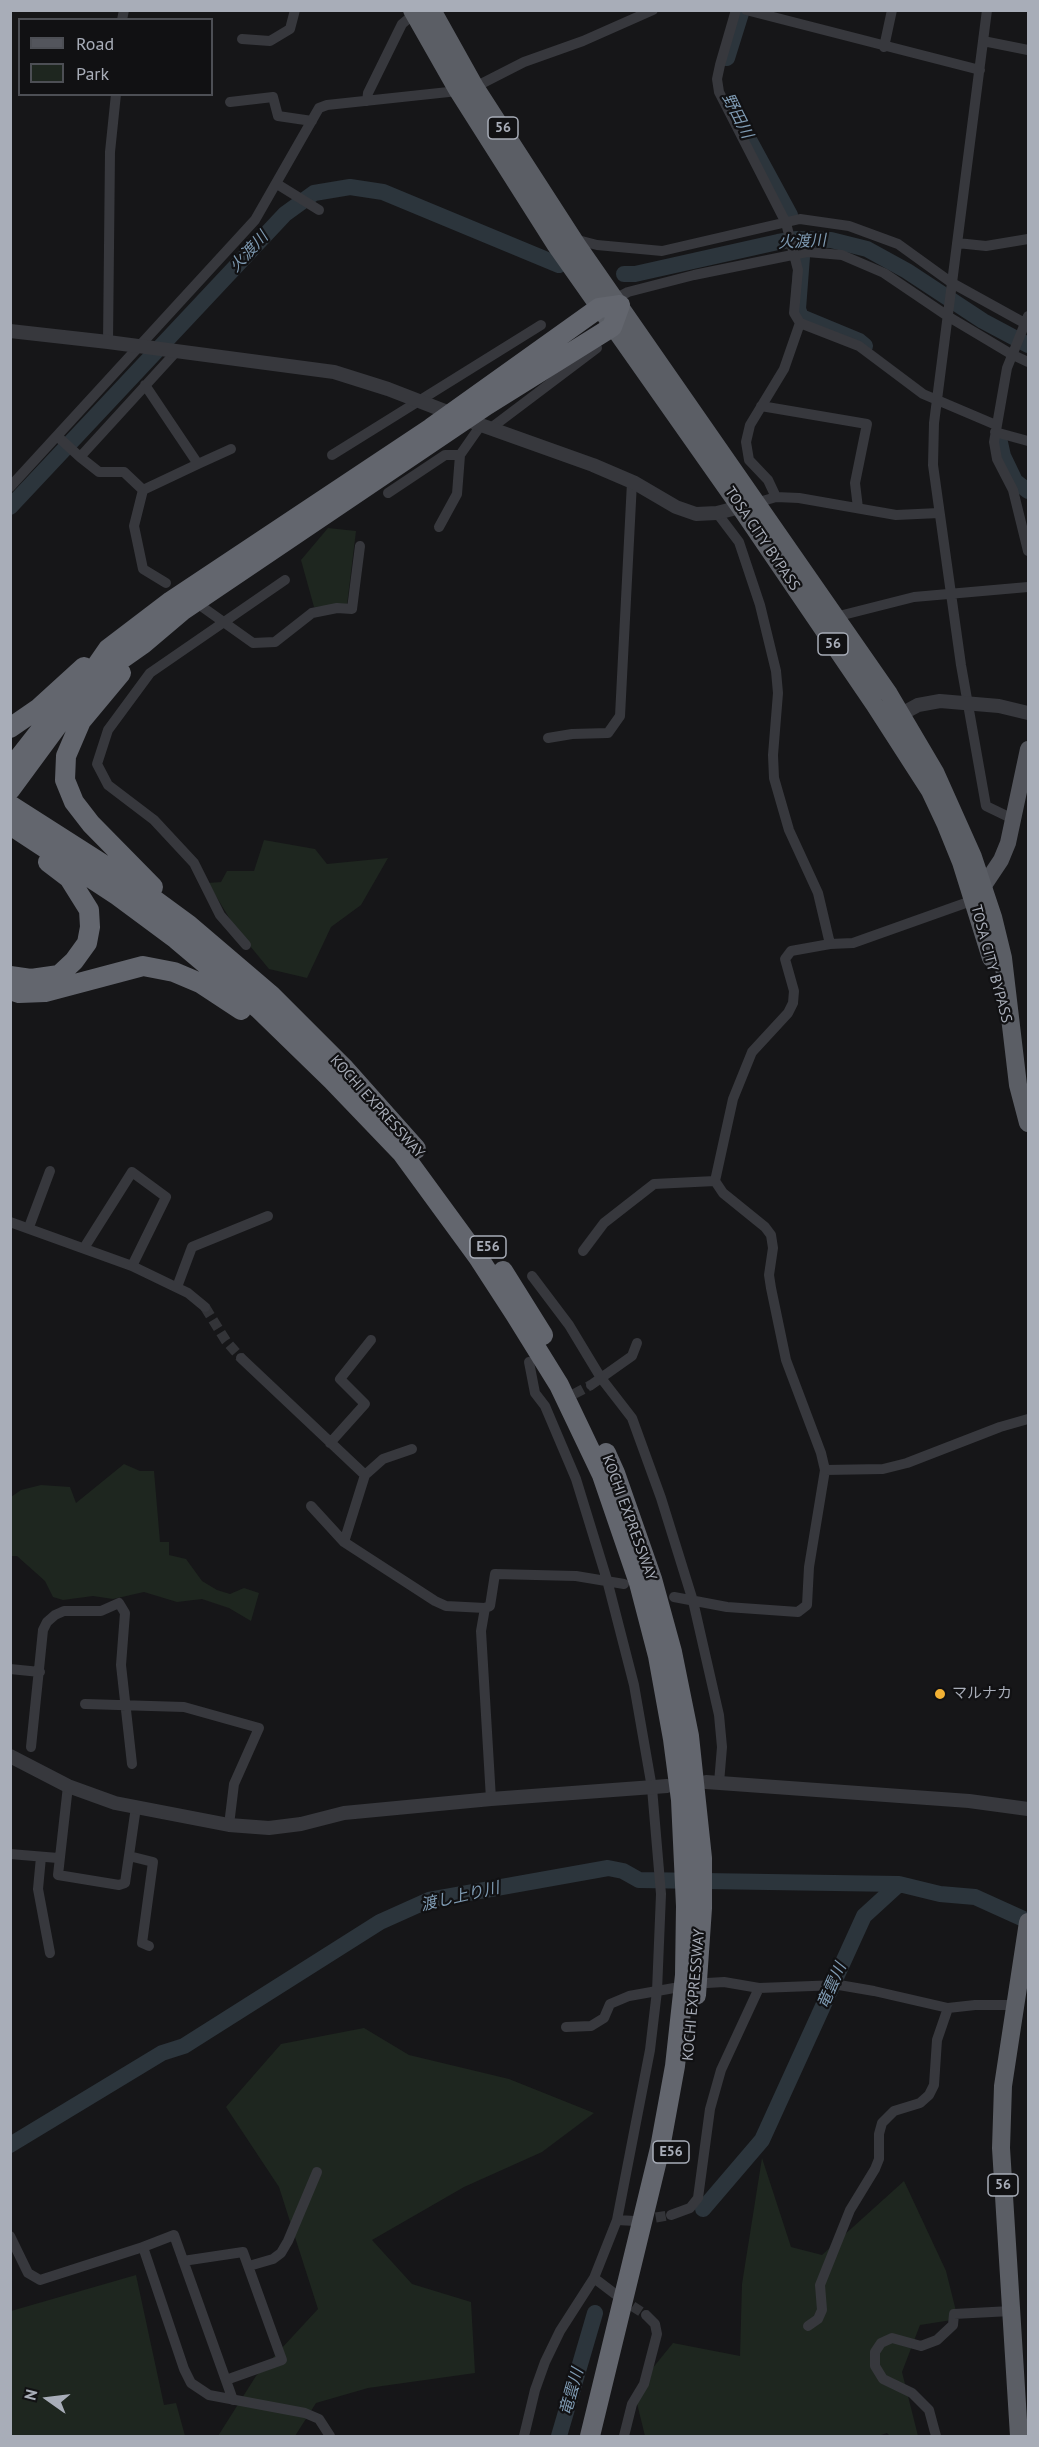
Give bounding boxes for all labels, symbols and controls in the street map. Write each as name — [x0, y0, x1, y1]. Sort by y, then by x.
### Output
legend — [18, 18, 213, 96]
text: Road — [76, 32, 114, 55]
text: Park — [76, 62, 109, 85]
water label: 野田川 — [718, 90, 756, 142]
road number: 56 — [488, 117, 518, 139]
water label: 火渡川 — [226, 228, 272, 276]
water label: 火渡川 — [778, 231, 826, 253]
street label: TOSA CITY BYPASS — [721, 484, 803, 594]
road number: 56 — [818, 633, 848, 655]
street label: TOSA CITY BYPASS — [967, 903, 1015, 1025]
street label: KOCHI EXPRESSWAY — [326, 1052, 428, 1162]
road number: E56 — [470, 1236, 506, 1258]
street label: KOCHI EXPRESSWAY — [598, 1453, 660, 1583]
place label: マルナカ — [952, 1685, 1012, 1703]
marker: マルナカ — [933, 1687, 947, 1701]
water label: 渡し上り川 — [419, 1879, 501, 1915]
street label: KOCHI EXPRESSWAY — [679, 1928, 709, 2062]
water label: 竜雲川 — [813, 1960, 851, 2012]
road number: E56 — [653, 2141, 689, 2163]
road number: 56 — [988, 2174, 1018, 2196]
water label: 竜雲川 — [556, 2366, 588, 2418]
north arrow — [18, 2369, 78, 2429]
text: N — [20, 2387, 42, 2402]

